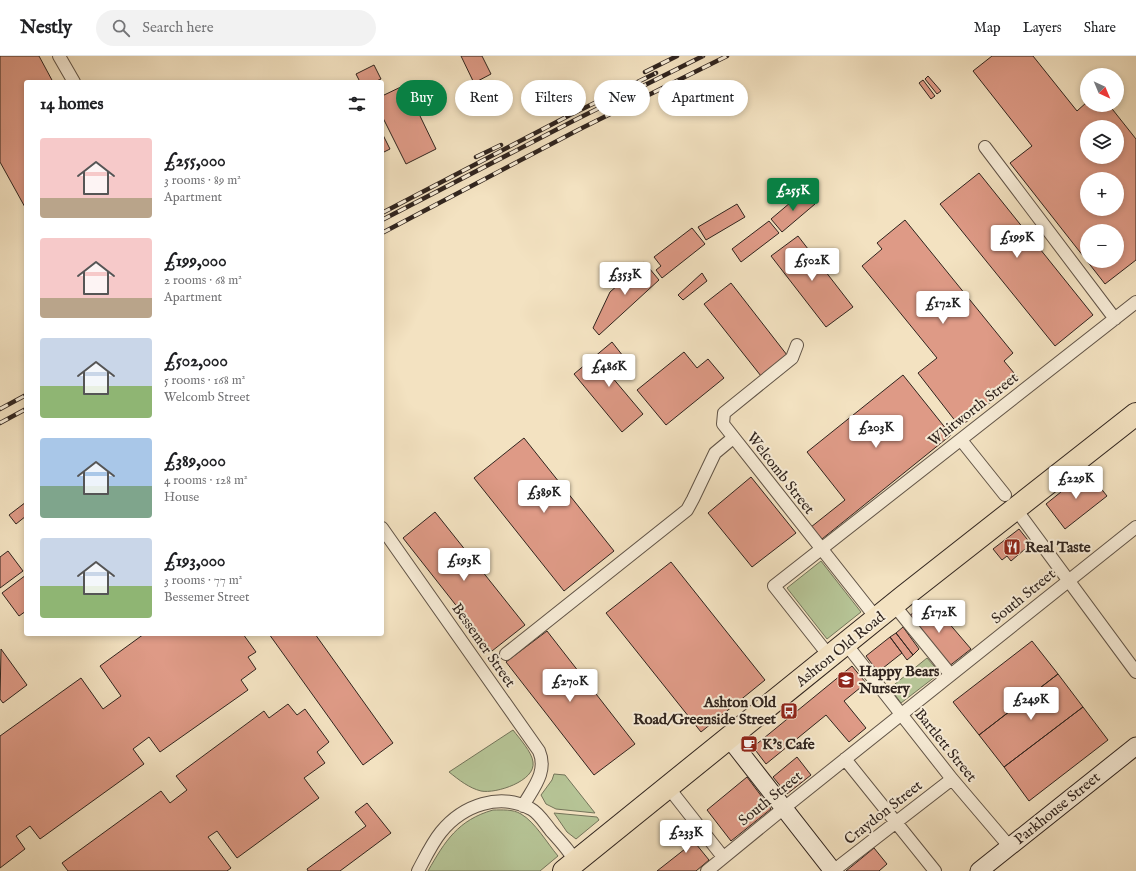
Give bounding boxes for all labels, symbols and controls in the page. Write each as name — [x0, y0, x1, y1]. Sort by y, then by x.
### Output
search box — [96, 10, 376, 46]
text: Nestly — [20, 16, 72, 40]
icon: search — [110, 17, 132, 39]
text: Search here — [142, 18, 214, 37]
text: Map — [974, 19, 1001, 37]
text: Layers — [1023, 19, 1062, 37]
text: Share — [1084, 19, 1116, 37]
north arrow — [1080, 68, 1124, 112]
map controls — [1080, 68, 1124, 268]
chip: Buy — [396, 80, 447, 116]
chip: Rent — [455, 80, 513, 116]
chip: Filters — [521, 80, 586, 116]
chip: New — [594, 80, 650, 116]
chip: Apartment — [658, 80, 748, 116]
icon: filters — [346, 93, 368, 115]
text: 14 homes — [40, 94, 103, 115]
button: layers — [1080, 120, 1124, 164]
text: £255,000 — [164, 151, 226, 172]
icon: home — [72, 154, 120, 202]
text: 3 rooms · 89 m² — [164, 172, 241, 189]
button: + — [1080, 172, 1124, 216]
pin: £255K — [765, 178, 821, 212]
text: £255K — [776, 182, 810, 199]
text: Apartment — [164, 189, 222, 206]
button: − — [1080, 224, 1124, 268]
pin: £199K — [989, 225, 1045, 259]
text: £199K — [1000, 229, 1034, 246]
pin: £502K — [784, 248, 840, 282]
text: £199,000 — [164, 251, 227, 272]
text: £502K — [794, 252, 830, 269]
icon: home — [72, 254, 120, 302]
pin: £353K — [597, 262, 653, 296]
text: £353K — [609, 266, 641, 283]
text: 2 rooms · 68 m² — [164, 272, 242, 289]
text: Apartment — [164, 289, 222, 306]
pin: £172K — [915, 291, 971, 325]
text: £172K — [925, 295, 961, 312]
text: £502,000 — [164, 351, 228, 372]
icon: home — [72, 354, 120, 402]
pin: £486K — [581, 354, 637, 388]
text: £486K — [591, 358, 627, 375]
street label: Whitworth Street — [925, 368, 1022, 450]
text: 5 rooms · 168 m² — [164, 372, 245, 389]
text: Welcomb Street — [164, 389, 250, 406]
pin: £203K — [848, 415, 904, 449]
text: £203K — [858, 419, 894, 436]
street label: Welcomb Street — [743, 428, 819, 518]
text: £389,000 — [164, 451, 226, 472]
icon: home — [72, 454, 120, 502]
pin: £229K — [1048, 466, 1104, 500]
text: £229K — [1058, 470, 1094, 487]
text: 4 rooms · 128 m² — [164, 472, 248, 489]
pin: £389K — [516, 480, 572, 514]
text: £389K — [527, 484, 561, 501]
text: House — [164, 489, 199, 506]
restaurant icon: Real Taste — [1002, 537, 1022, 557]
place label: Real Taste — [1025, 538, 1091, 557]
pin: £193K — [436, 548, 492, 582]
text: £193,000 — [164, 551, 225, 572]
text: £193K — [447, 552, 481, 569]
icon: home — [72, 554, 120, 602]
street label: South Street — [987, 565, 1059, 628]
text: 3 rooms · 77 m² — [164, 572, 242, 589]
text: Bessemer Street — [164, 589, 250, 606]
street label: Bessemer Street — [447, 599, 520, 691]
pin: £172K — [911, 600, 967, 634]
text: £172K — [921, 604, 957, 621]
street label: Ashton Old Road — [791, 607, 890, 692]
place label: Happy Bears Nursery — [858, 662, 940, 698]
pin: £270K — [542, 669, 598, 703]
school or university icon: Happy Bears Nursery — [836, 670, 856, 690]
text: £270K — [552, 673, 588, 690]
pin: £249K — [1003, 687, 1059, 721]
text: £249K — [1013, 691, 1049, 708]
place label: Ashton Old Road/Greenside Street — [633, 693, 777, 729]
bus stop icon: Ashton Old Road/Greenside Street — [779, 701, 799, 721]
street label: Bartlett Street — [910, 705, 981, 786]
cafe icon: K's Cafe — [739, 734, 759, 754]
place label: K's Cafe — [762, 735, 815, 754]
street label: South Street — [734, 767, 806, 830]
street label: Parkhouse Street — [1011, 768, 1104, 849]
street label: Craydon Street — [840, 776, 926, 849]
pin: £233K — [658, 820, 714, 854]
text: £233K — [669, 824, 703, 841]

